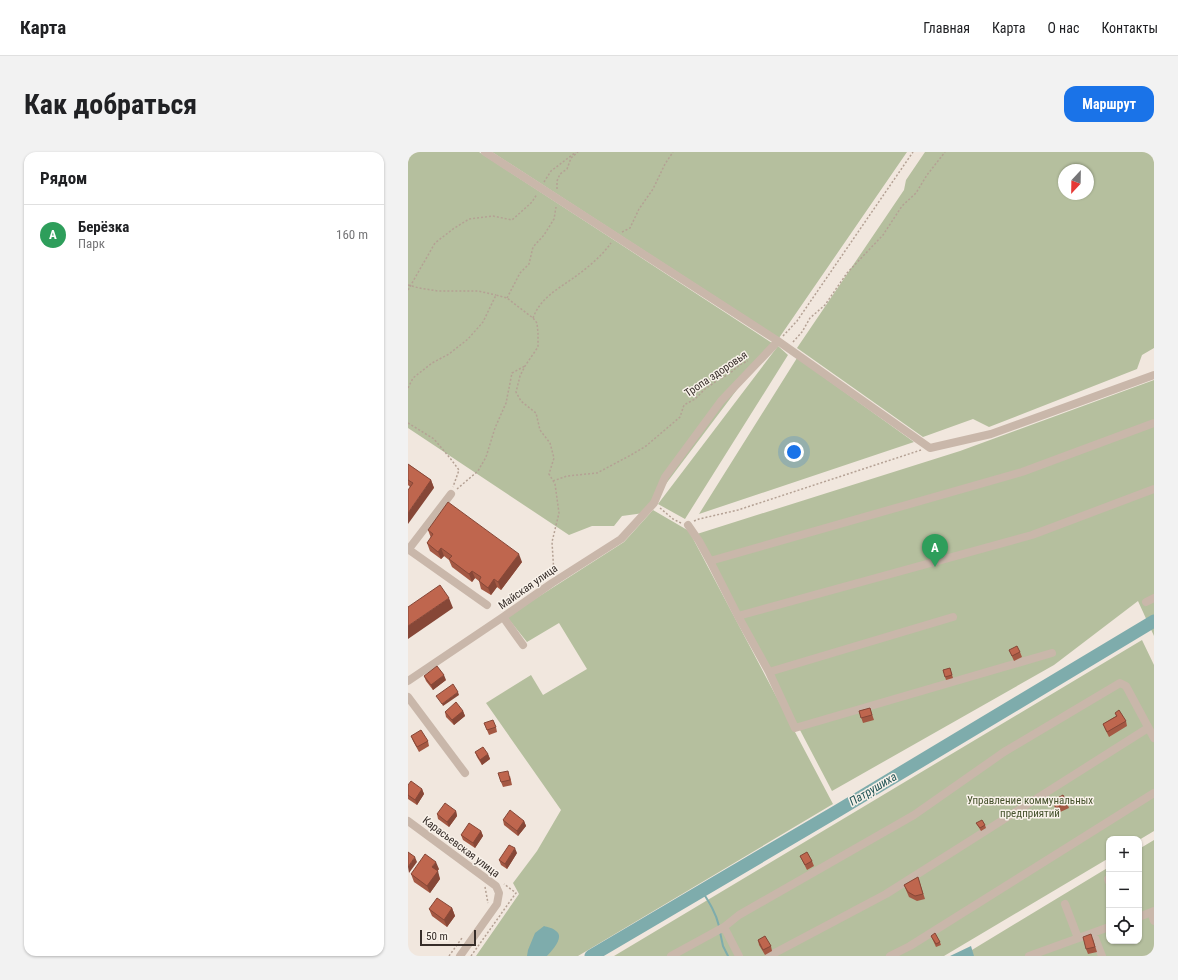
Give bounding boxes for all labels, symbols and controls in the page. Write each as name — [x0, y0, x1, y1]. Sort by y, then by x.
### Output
text: Карта — [20, 16, 66, 39]
text: Главная — [923, 20, 970, 36]
text: Карта — [992, 20, 1025, 36]
text: О нас — [1047, 20, 1079, 36]
text: Контакты — [1101, 20, 1158, 36]
button: Маршрут — [1064, 86, 1154, 122]
text: Как добраться — [24, 88, 197, 121]
north arrow — [1058, 164, 1094, 200]
text: Рядом — [40, 168, 87, 188]
text: Берёзка — [78, 218, 129, 236]
text: A — [49, 227, 57, 242]
text: 160 m — [336, 227, 368, 242]
text: Парк — [78, 236, 105, 251]
street label: Тропа здоровья — [682, 348, 750, 400]
your location — [784, 442, 804, 462]
pin: A — [922, 534, 948, 567]
street label: Майская улица — [496, 562, 560, 612]
water label: Патрушиха — [847, 769, 899, 809]
park label: Управление коммунальных предприятий — [967, 794, 1093, 820]
street label: Карасьевская улица — [420, 814, 502, 880]
map controls — [1106, 836, 1142, 944]
button: + — [1106, 836, 1142, 872]
button: − — [1106, 872, 1142, 908]
button: locate — [1106, 908, 1142, 944]
scale bar — [420, 928, 476, 947]
text: 50 m — [426, 930, 448, 943]

